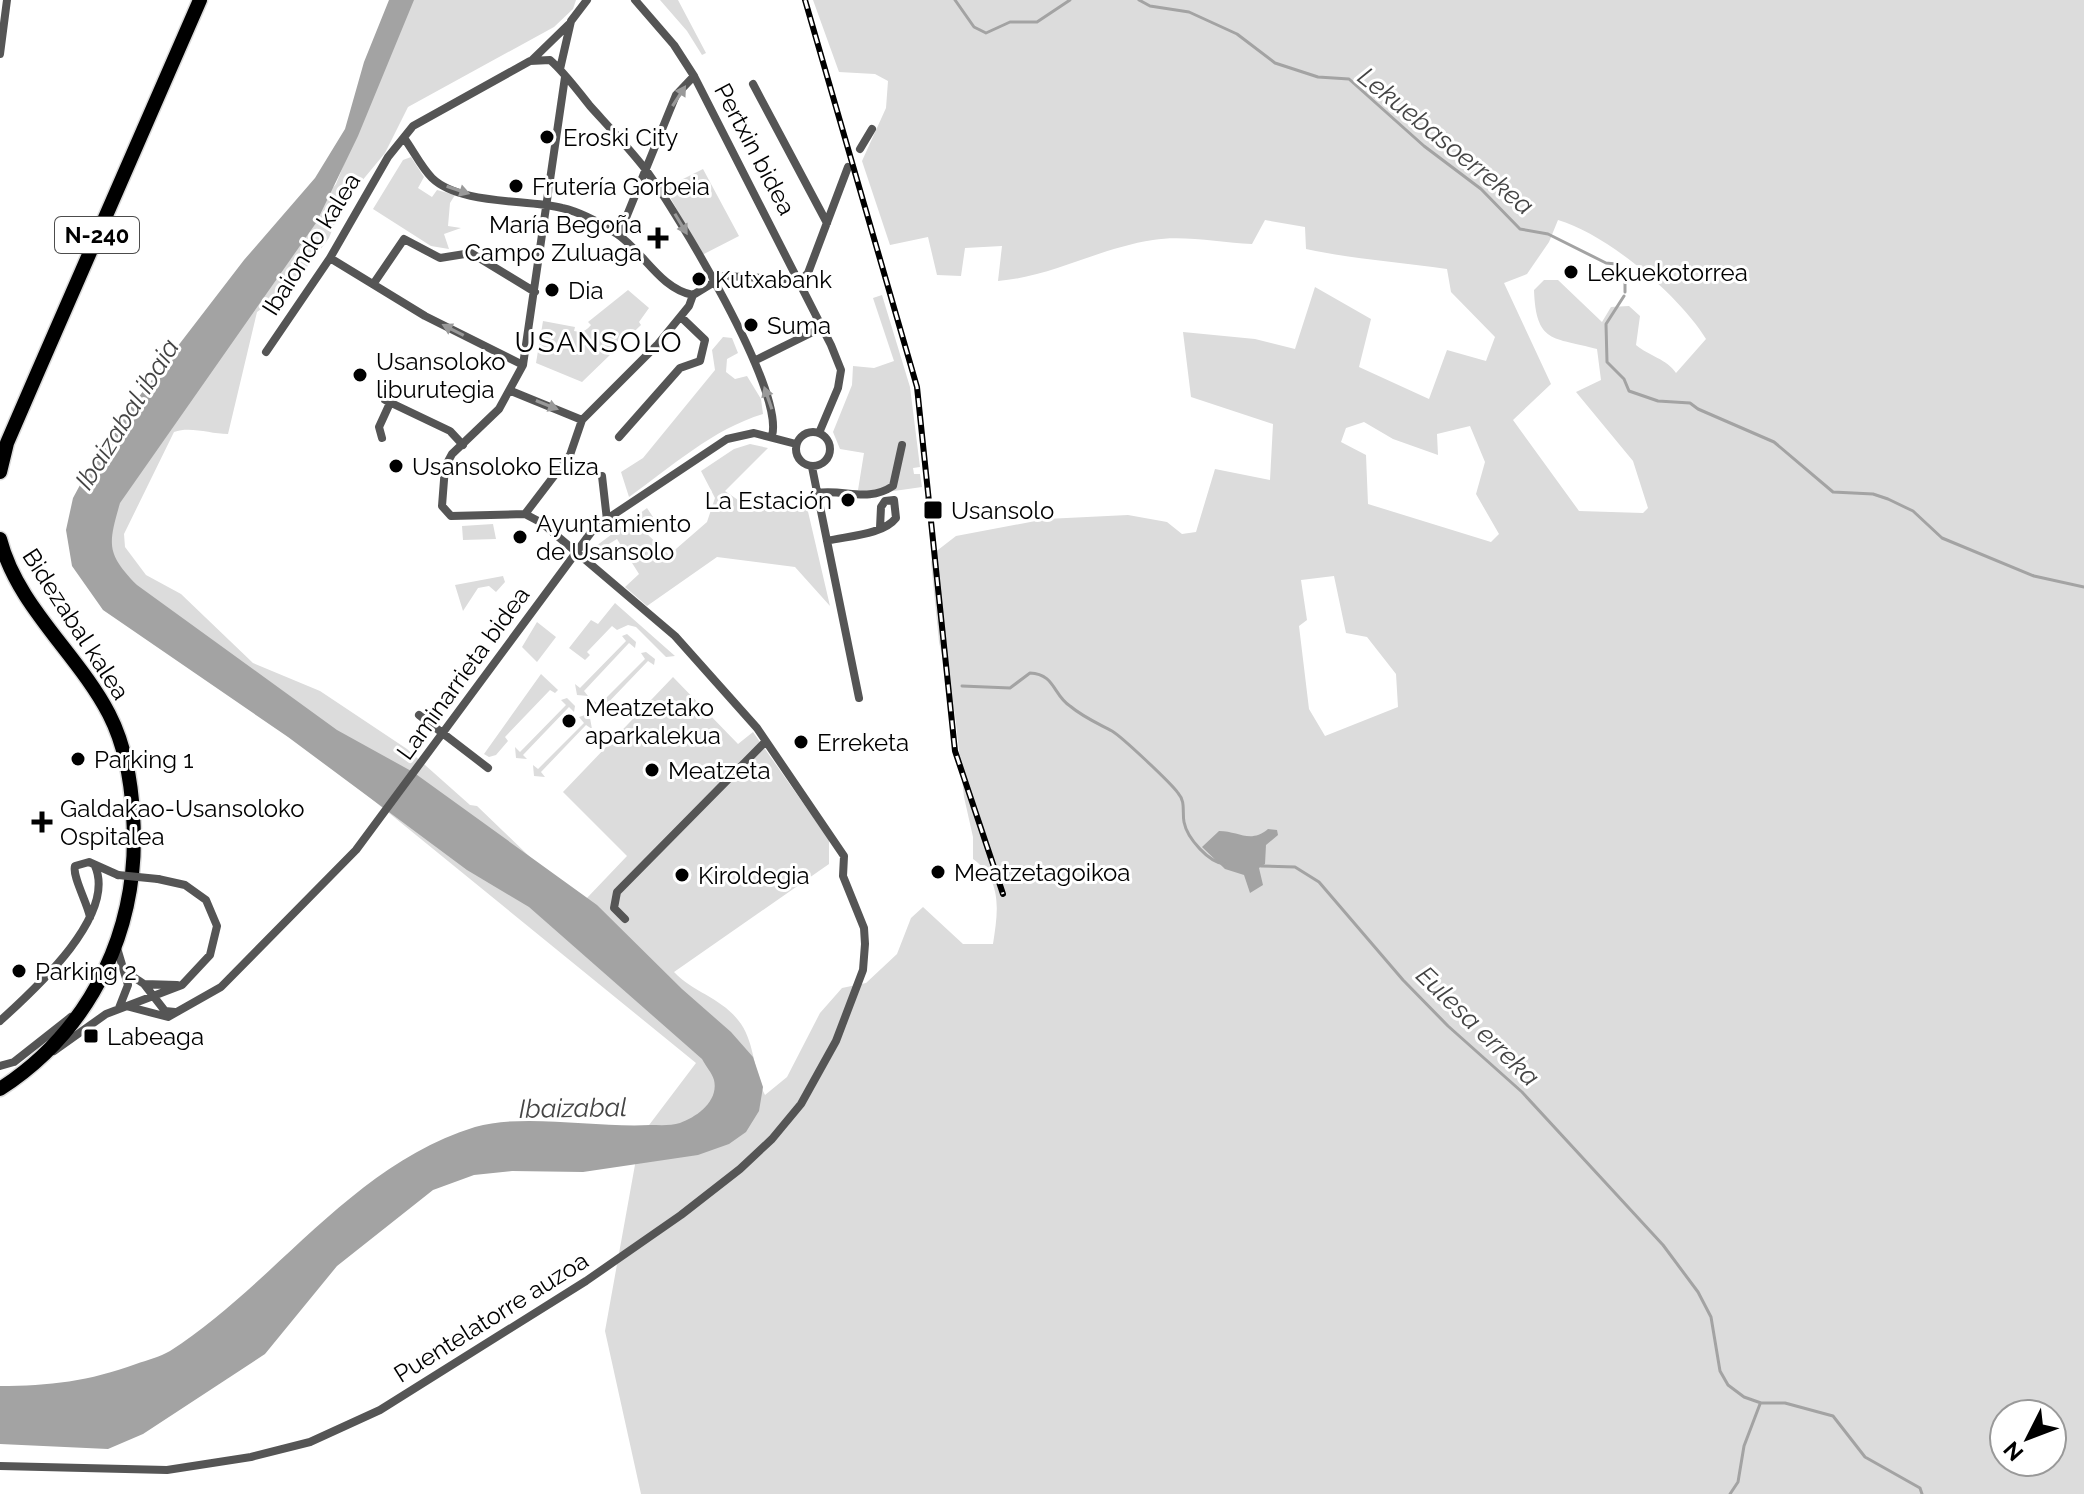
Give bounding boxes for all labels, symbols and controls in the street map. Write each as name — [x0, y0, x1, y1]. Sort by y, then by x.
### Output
water label: Lekuebasoerrekea — [1352, 61, 1540, 221]
street label: Pertxin bidea — [708, 78, 802, 220]
one-way arrow — [671, 85, 686, 106]
place label: Eroski City — [563, 123, 678, 152]
marker: Eroski City — [538, 128, 556, 146]
street label: Ibaiondo kalea — [256, 168, 366, 320]
place label: Frutería Gorbeia — [532, 172, 710, 201]
marker: Frutería Gorbeia — [507, 177, 525, 195]
one-way arrow — [446, 184, 470, 196]
place label: María Begoña Campo Zuluaga — [464, 210, 642, 267]
one-way arrow — [673, 213, 687, 235]
road number: N-240 — [55, 217, 139, 253]
marker: María Begoña Campo Zuluaga — [649, 229, 667, 247]
place label: Lekuekotorrea — [1587, 258, 1748, 287]
marker: Lekuekotorrea — [1562, 263, 1580, 281]
place label: Kutxabank — [715, 265, 832, 294]
marker: Kutxabank — [690, 270, 708, 288]
place label: Dia — [568, 276, 603, 305]
marker: Dia — [543, 281, 561, 299]
place label: Suma — [767, 311, 831, 340]
marker: Suma — [742, 316, 760, 334]
one-way arrow — [442, 323, 465, 336]
district label: USANSOLO — [515, 326, 683, 359]
water label: Ibaizabal ibaia — [69, 333, 185, 495]
place label: Usansoloko liburutegia — [376, 347, 506, 404]
marker: Usansoloko liburutegia — [351, 366, 369, 384]
one-way arrow — [761, 386, 773, 410]
one-way arrow — [535, 399, 558, 412]
place label: Usansoloko Eliza — [412, 452, 599, 481]
marker: Usansoloko Eliza — [387, 457, 405, 475]
place label: La Estación — [705, 486, 832, 515]
marker: La Estación — [839, 491, 857, 509]
place label: Usansolo — [951, 496, 1054, 525]
marker: Usansolo — [922, 499, 944, 521]
place label: Ayuntamiento de Usansolo — [536, 509, 691, 566]
marker: Ayuntamiento de Usansolo — [511, 528, 529, 546]
street label: Bidezabal kalea — [16, 543, 136, 705]
street label: Laminarrieta bidea — [390, 581, 536, 765]
place label: Meatzetako aparkalekua — [585, 693, 721, 750]
marker: Meatzetako aparkalekua — [560, 712, 578, 730]
place label: Erreketa — [817, 728, 909, 757]
marker: Erreketa — [792, 733, 810, 751]
place label: Parking 1 — [94, 745, 193, 774]
marker: Parking 1 — [69, 750, 87, 768]
place label: Meatzeta — [668, 756, 771, 785]
marker: Meatzeta — [643, 761, 661, 779]
place label: Galdakao-Usansoloko Ospitalea — [60, 794, 304, 851]
marker: Galdakao-Usansoloko Ospitalea — [31, 811, 53, 833]
place label: Meatzetagoikoa — [954, 858, 1130, 887]
place label: Kiroldegia — [698, 861, 810, 890]
marker: Meatzetagoikoa — [929, 863, 947, 881]
marker: Kiroldegia — [673, 866, 691, 884]
place label: Parking 2 — [35, 957, 137, 986]
water label: Eulesa erreka — [1410, 960, 1546, 1092]
marker: Parking 2 — [10, 962, 28, 980]
place label: Labeaga — [107, 1022, 204, 1051]
marker: Labeaga — [82, 1027, 100, 1045]
water label: Ibaizabal — [519, 1092, 627, 1124]
street label: Puentelatorre auzoa — [389, 1245, 593, 1389]
north arrow — [1988, 1398, 2068, 1478]
text: N — [1998, 1436, 2028, 1466]

